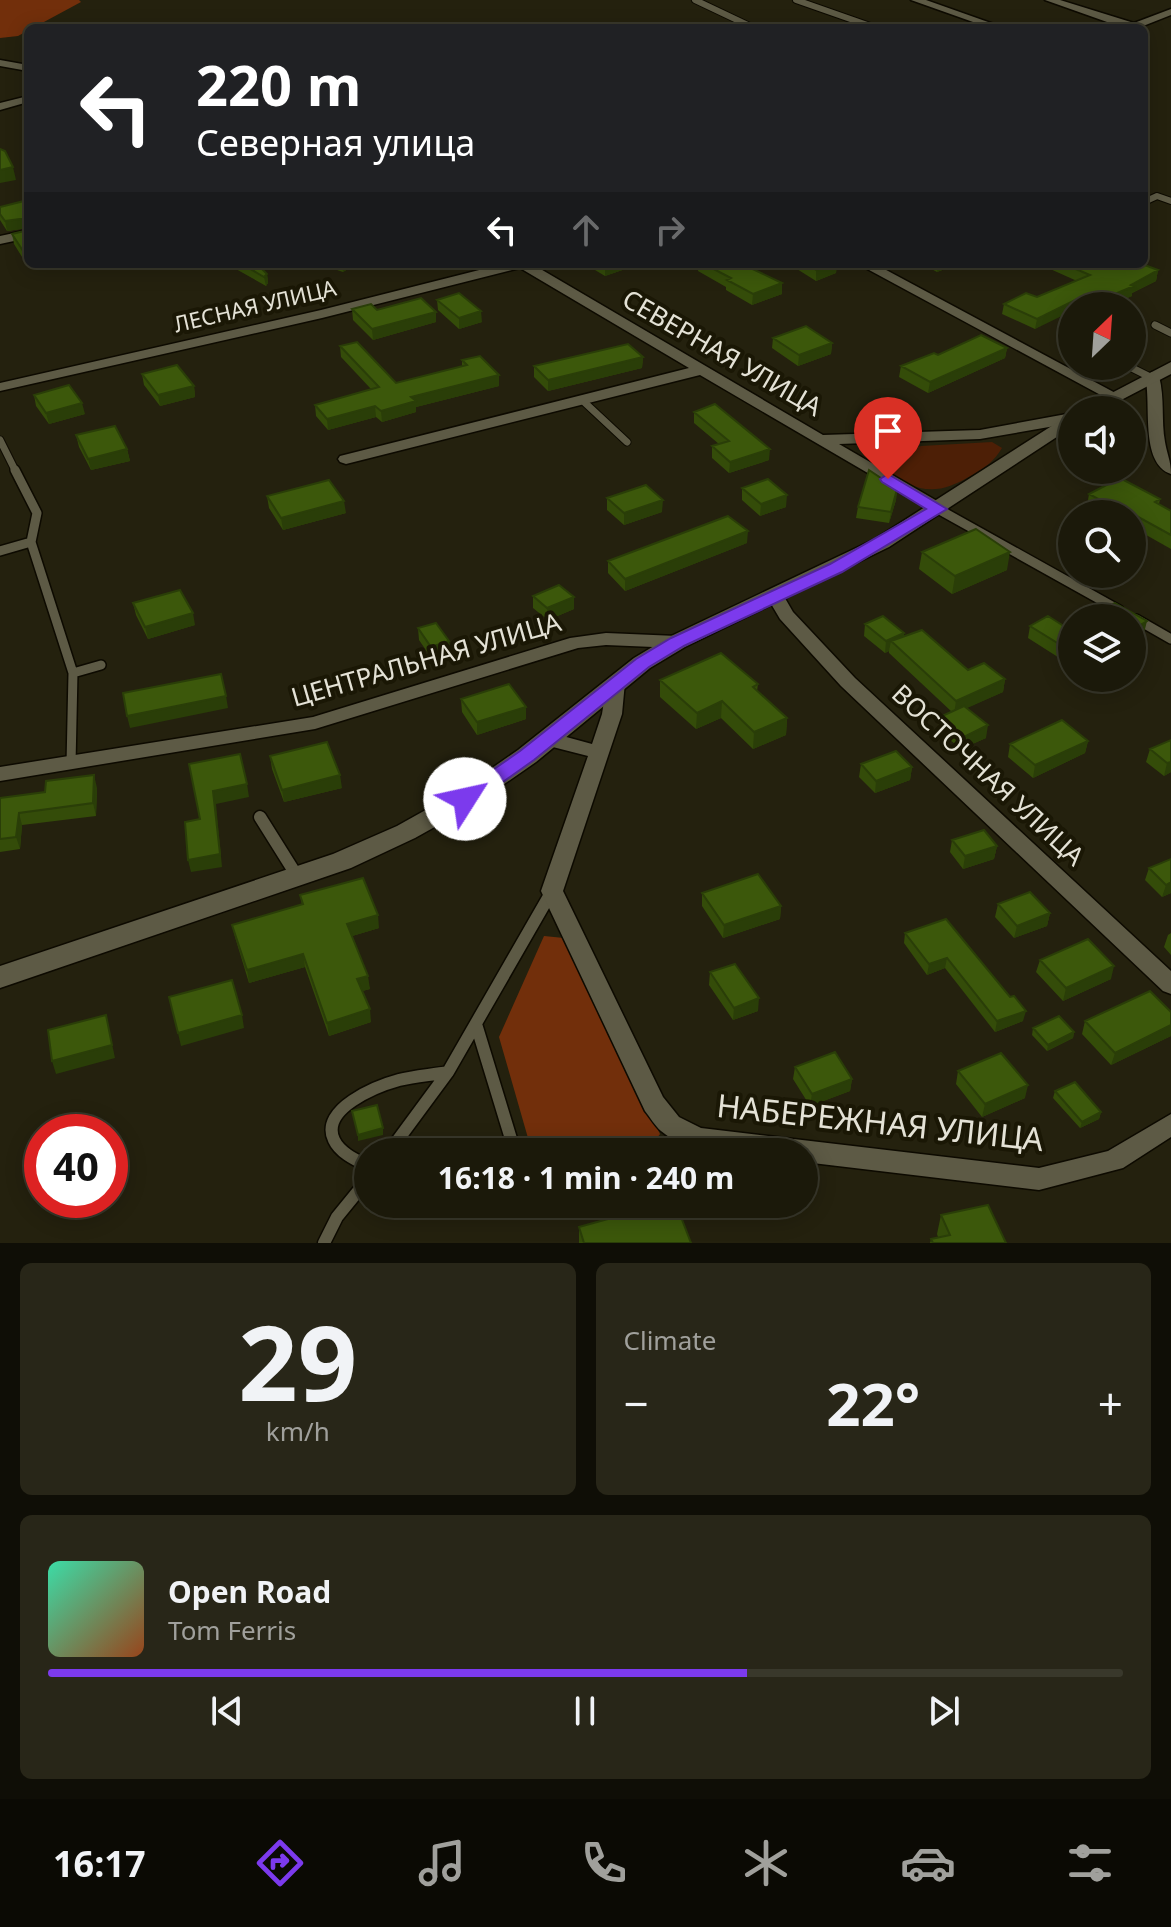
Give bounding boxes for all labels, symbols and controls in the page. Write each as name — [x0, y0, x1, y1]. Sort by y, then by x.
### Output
text: 220 m — [196, 46, 361, 122]
icon: left — [64, 56, 168, 160]
text: Северная улица — [196, 118, 475, 167]
icon: left — [480, 208, 524, 252]
icon: ahead — [564, 208, 608, 252]
icon: right — [648, 208, 692, 252]
street label: ЛЕСНАЯ УЛИЦА — [171, 272, 340, 338]
street label: СЕВЕРНАЯ УЛИЦА — [616, 280, 829, 424]
north arrow — [1058, 292, 1146, 380]
map controls — [1058, 292, 1146, 692]
button: sound — [1058, 396, 1146, 484]
pin — [854, 397, 922, 479]
icon: arrive — [866, 409, 910, 453]
button: search — [1058, 500, 1146, 588]
street label: ЦЕНТРАЛЬНАЯ УЛИЦА — [287, 603, 565, 715]
button: layers — [1058, 604, 1146, 692]
street label: ВОСТОЧНАЯ УЛИЦА — [885, 675, 1093, 873]
position arrow — [423, 757, 507, 841]
street label: НАБЕРЕЖНАЯ УЛИЦА — [715, 1083, 1046, 1160]
speed limit sign: 40 — [24, 1114, 128, 1218]
text: 16:18 · 1 min · 240 m — [438, 1157, 734, 1198]
text: 29 — [238, 1290, 357, 1431]
text: Climate — [624, 1322, 716, 1358]
text: 22° — [826, 1362, 920, 1444]
text: − — [624, 1373, 649, 1433]
text: + — [1098, 1373, 1123, 1433]
text: km/h — [266, 1413, 330, 1449]
text: Open Road — [168, 1571, 331, 1612]
text: Tom Ferris — [168, 1612, 296, 1648]
icon: previous — [205, 1689, 249, 1733]
icon: pause — [563, 1689, 607, 1733]
icon: next — [922, 1689, 966, 1733]
icon: directions — [252, 1835, 308, 1891]
icon: music — [414, 1835, 470, 1891]
icon: phone — [576, 1835, 632, 1891]
icon: climate — [738, 1835, 794, 1891]
icon: car — [900, 1835, 956, 1891]
icon: filters — [1062, 1835, 1118, 1891]
text: 16:17 — [53, 1839, 146, 1888]

